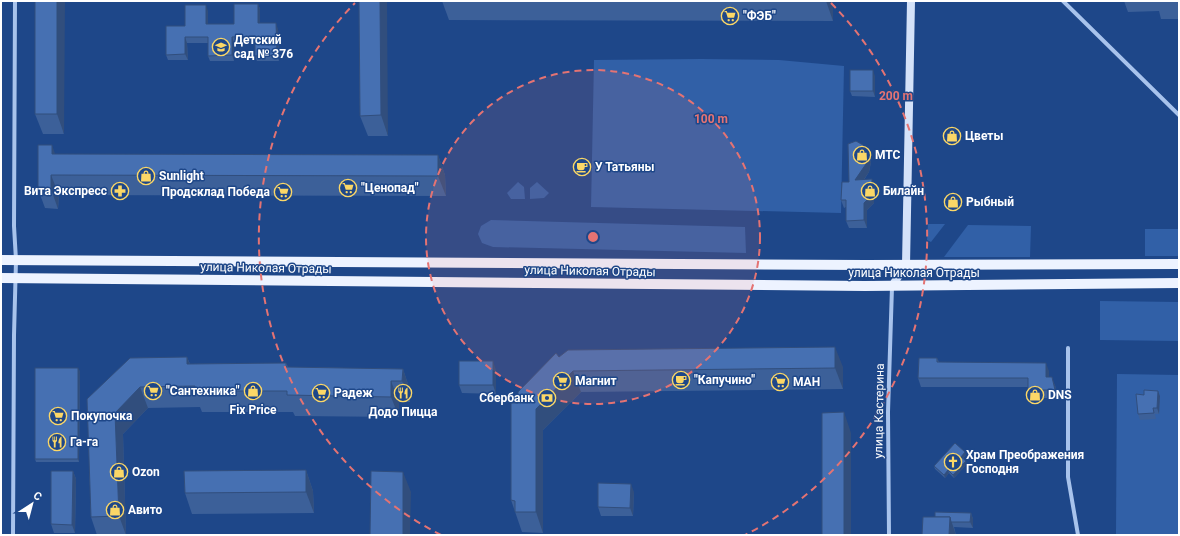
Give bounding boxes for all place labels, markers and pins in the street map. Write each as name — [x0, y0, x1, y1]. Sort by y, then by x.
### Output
supermarket icon: "ФЭБ" — [720, 6, 740, 26]
place label: "ФЭБ" — [743, 9, 776, 23]
place label: Детский сад № 376 — [234, 33, 293, 61]
school or university icon: Детский сад № 376 — [211, 37, 231, 57]
shop icon: Цветы — [942, 126, 962, 146]
place label: Цветы — [965, 129, 1003, 143]
shop icon: МТС — [852, 145, 872, 165]
place label: МТС — [875, 148, 901, 162]
cafe icon: У Татьяны — [572, 157, 592, 177]
place label: У Татьяны — [595, 160, 654, 174]
shop icon: Sunlight — [136, 166, 156, 186]
place label: Sunlight — [159, 169, 204, 183]
supermarket icon: "Ценопад" — [338, 178, 358, 198]
pharmacy icon: Вита Экспресс — [110, 181, 130, 201]
place label: "Ценопад" — [361, 181, 419, 195]
shop icon: Билайн — [860, 181, 880, 201]
supermarket icon: Продсклад Победа — [273, 182, 293, 202]
place label: Вита Экспресс — [24, 184, 107, 198]
place label: Билайн — [883, 184, 924, 198]
place label: Продсклад Победа — [161, 185, 271, 199]
shop icon: Рыбный — [943, 192, 963, 212]
place label: Рыбный — [966, 195, 1014, 209]
centre of rings — [586, 230, 600, 244]
cafe icon: "Капучино" — [671, 370, 691, 390]
supermarket icon: Магнит — [552, 371, 572, 391]
supermarket icon: МАН — [770, 372, 790, 392]
place label: "Капучино" — [694, 373, 755, 387]
place label: Магнит — [575, 374, 617, 388]
place label: МАН — [793, 375, 820, 389]
supermarket icon: "Сантехника" — [143, 381, 163, 401]
shop icon: Fix Price — [243, 381, 263, 401]
supermarket icon: Радеж — [311, 383, 331, 403]
restaurant icon: Додо Пицца — [393, 383, 413, 403]
place label: "Сантехника" — [166, 384, 240, 398]
shop icon: DNS — [1025, 385, 1045, 405]
place label: Радеж — [334, 386, 373, 400]
bank icon: Сбербанк — [537, 388, 557, 408]
place label: DNS — [1048, 388, 1072, 402]
place label: Сбербанк — [479, 391, 534, 405]
place label: Fix Price — [230, 403, 277, 417]
place label: Додо Пицца — [369, 405, 438, 419]
supermarket icon: Покупочка — [48, 406, 68, 426]
place label: Покупочка — [71, 409, 133, 423]
restaurant icon: Га-га — [47, 432, 67, 452]
place label: Га-га — [70, 435, 99, 449]
place label: Храм Преображения Господня — [966, 448, 1084, 476]
church icon: Храм Преображения Господня — [943, 452, 963, 472]
shop icon: Ozon — [109, 462, 129, 482]
place label: Ozon — [132, 465, 160, 479]
shop icon: Авито — [105, 500, 125, 520]
place label: Авито — [128, 503, 163, 517]

